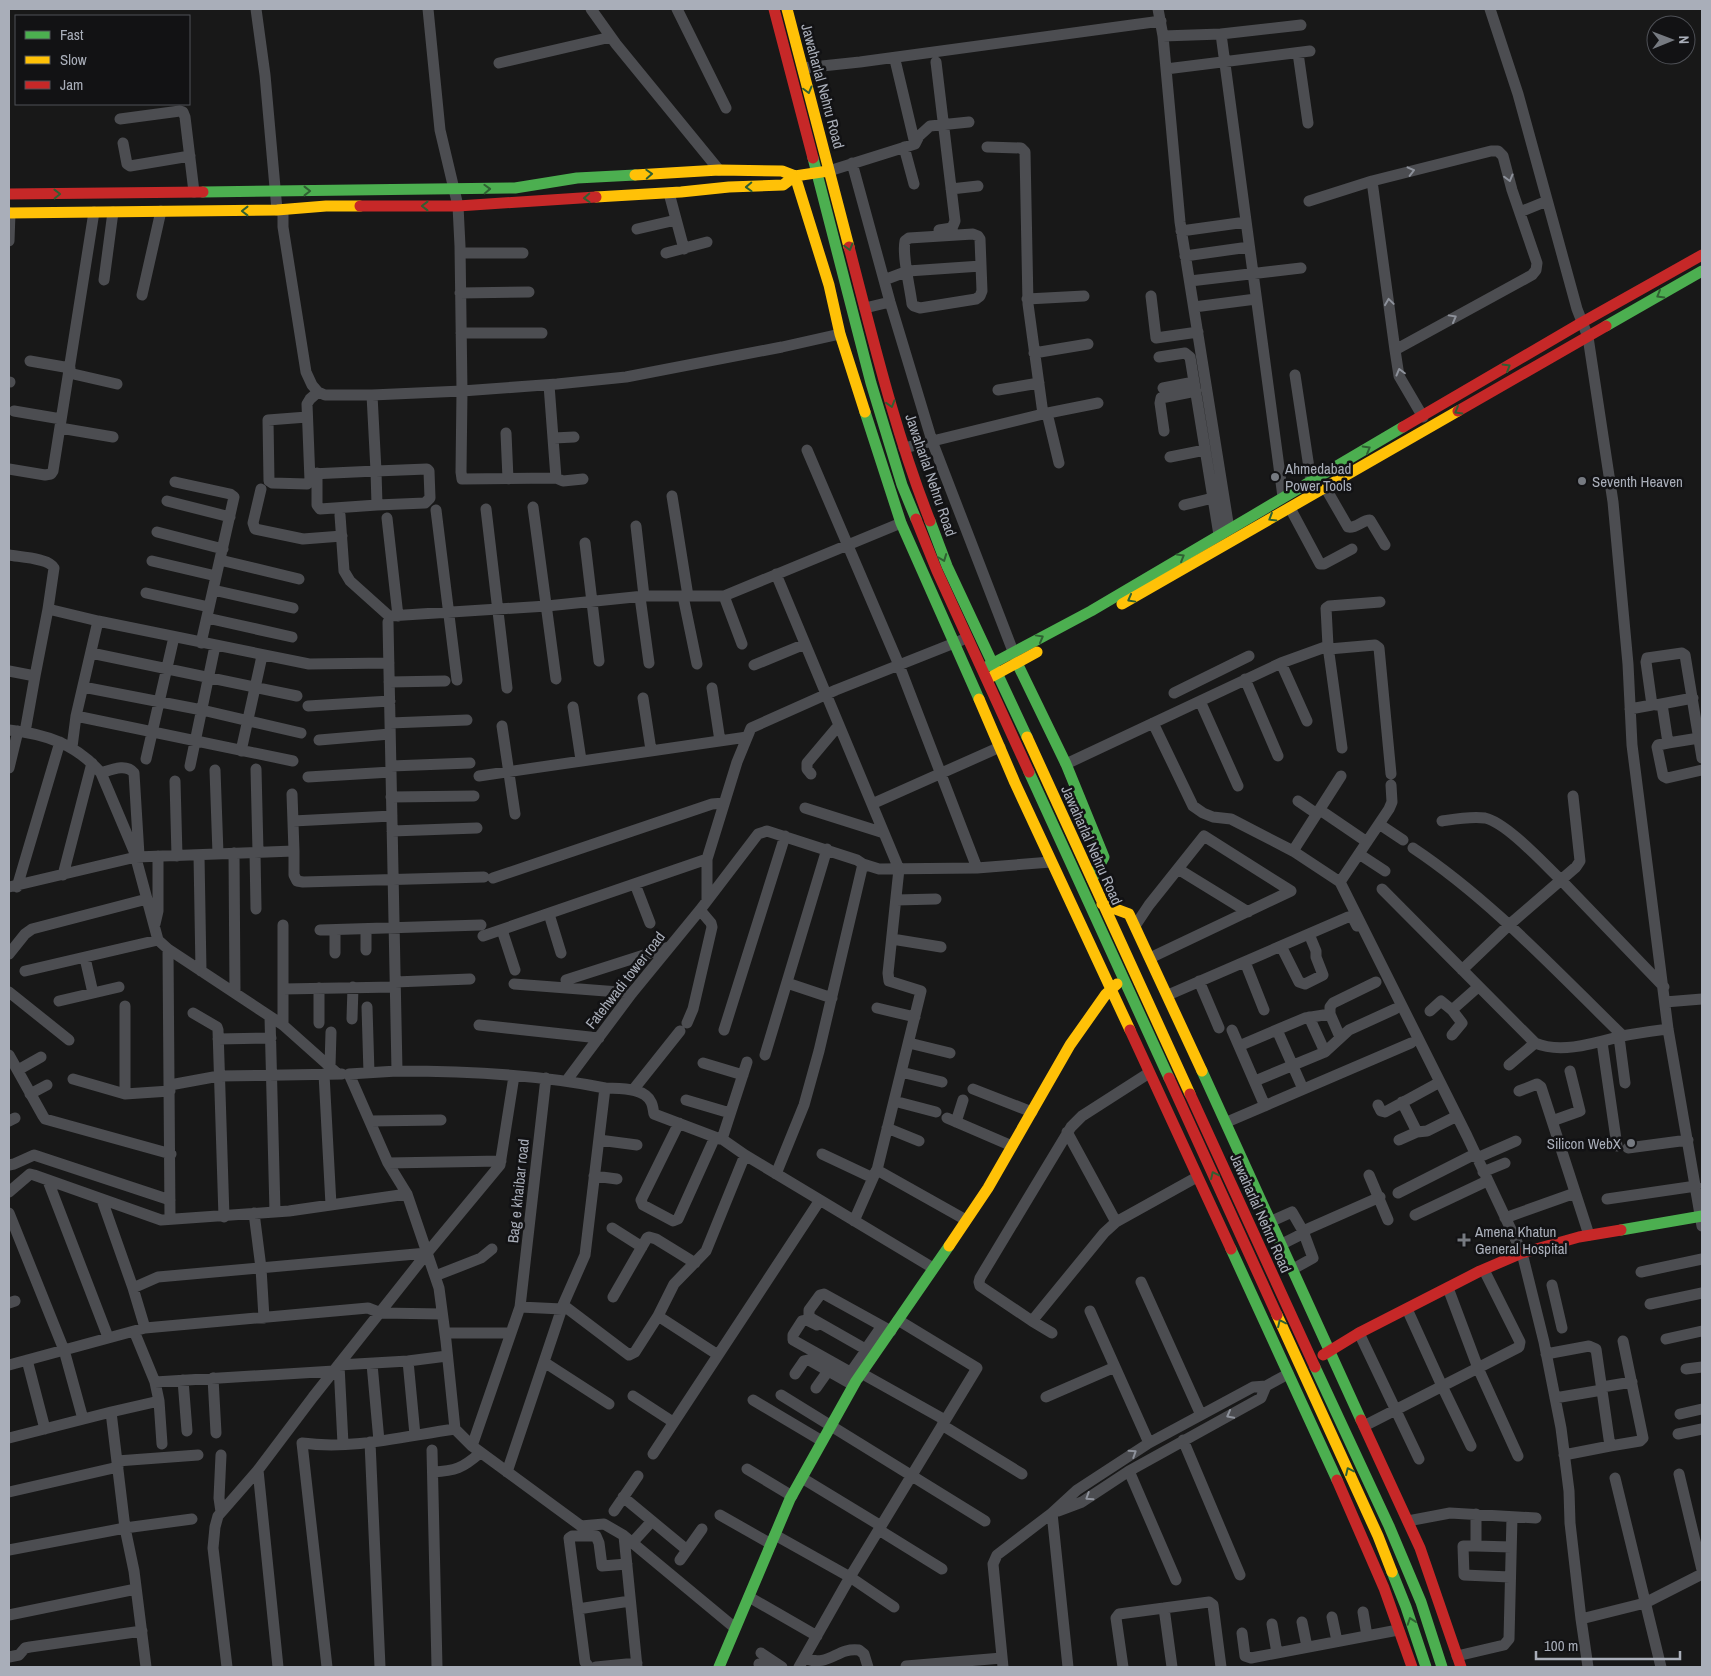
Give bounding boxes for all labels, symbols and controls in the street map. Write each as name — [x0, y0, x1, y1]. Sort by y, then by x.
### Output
legend — [15, 15, 190, 105]
north arrow — [1646, 15, 1696, 65]
street label: Jawaharlal Nehru Road — [796, 21, 850, 151]
text: Fast — [60, 24, 84, 45]
text: N — [1675, 35, 1693, 44]
text: Slow — [60, 49, 87, 70]
text: Jam — [60, 74, 83, 95]
one-way arrow — [803, 85, 813, 93]
one-way arrow — [1407, 166, 1416, 177]
one-way arrow — [645, 168, 653, 179]
one-way arrow — [1503, 173, 1514, 182]
one-way arrow — [745, 181, 753, 192]
one-way arrow — [484, 184, 492, 194]
one-way arrow — [304, 186, 312, 196]
one-way arrow — [54, 189, 62, 199]
one-way arrow — [583, 192, 591, 203]
one-way arrow — [421, 201, 428, 211]
one-way arrow — [241, 205, 249, 216]
one-way arrow — [843, 243, 854, 252]
one-way arrow — [1656, 289, 1665, 299]
one-way arrow — [1384, 297, 1394, 306]
one-way arrow — [1448, 314, 1457, 324]
one-way arrow — [1502, 364, 1511, 374]
one-way arrow — [1395, 368, 1405, 377]
one-way arrow — [885, 400, 895, 408]
one-way arrow — [1455, 404, 1464, 414]
street label: Jawaharlal Nehru Road — [900, 411, 962, 539]
one-way arrow — [1362, 445, 1371, 455]
place label: Ahmedabad Power Tools — [1284, 458, 1352, 496]
marker: Ahmedabad Power Tools — [1269, 471, 1281, 483]
place label: Seventh Heaven — [1592, 471, 1683, 492]
marker: Seventh Heaven — [1576, 475, 1588, 487]
one-way arrow — [1268, 512, 1277, 522]
one-way arrow — [938, 553, 948, 561]
one-way arrow — [1176, 554, 1185, 564]
one-way arrow — [1127, 593, 1136, 603]
one-way arrow — [1035, 635, 1044, 645]
street label: Jawaharlal Nehru Road — [1056, 782, 1128, 908]
street label: Fatehwadi tower road — [580, 927, 670, 1033]
place label: Silicon WebX — [1547, 1133, 1622, 1154]
marker: Silicon WebX — [1625, 1137, 1637, 1149]
street label: Bag e khaibar road — [502, 1138, 534, 1244]
street label: Jawaharlal Nehru Road — [1225, 1150, 1297, 1276]
one-way arrow — [1209, 1171, 1220, 1180]
place label: Amena Khatun General Hospital — [1474, 1221, 1567, 1259]
marker: Amena Khatun General Hospital — [1457, 1233, 1471, 1247]
one-way arrow — [1277, 1319, 1287, 1328]
one-way arrow — [1226, 1409, 1235, 1419]
one-way arrow — [1128, 1450, 1137, 1460]
one-way arrow — [1344, 1467, 1355, 1476]
one-way arrow — [1086, 1491, 1095, 1500]
one-way arrow — [1407, 1617, 1417, 1626]
scale bar — [1536, 1628, 1680, 1660]
text: 100 m — [1544, 1635, 1578, 1656]

